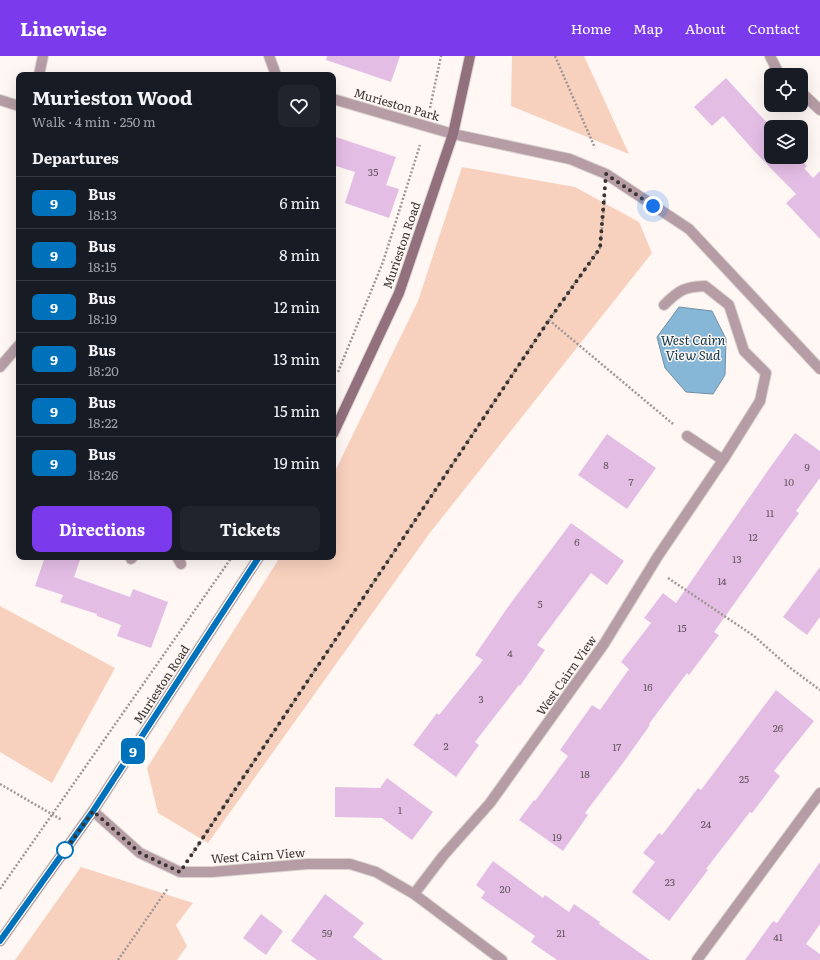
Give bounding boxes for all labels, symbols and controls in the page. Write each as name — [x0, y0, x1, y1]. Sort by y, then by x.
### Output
text: Linewise — [20, 14, 107, 42]
text: Home — [571, 18, 611, 38]
text: Map — [633, 18, 663, 38]
text: About — [685, 18, 726, 38]
text: Contact — [748, 18, 800, 38]
map controls — [764, 68, 808, 164]
button: locate — [764, 68, 808, 112]
text: Murieston Wood — [32, 83, 193, 111]
street label: Murieston Park — [352, 83, 443, 125]
button: heart — [278, 85, 320, 127]
text: Walk · 4 min · 250 m — [32, 112, 156, 131]
button: layers — [764, 120, 808, 164]
text: Departures — [32, 146, 119, 169]
house number: 35 — [368, 164, 378, 179]
text: Bus — [88, 182, 116, 205]
text: 6 min — [279, 191, 320, 214]
text: 9 — [50, 193, 58, 213]
your location — [643, 196, 663, 216]
street label: Murieston Road — [378, 198, 425, 291]
text: 18:13 — [88, 205, 117, 224]
text: Bus — [88, 234, 116, 257]
text: 8 min — [279, 243, 320, 266]
text: 9 — [50, 245, 58, 265]
text: 18:15 — [88, 257, 117, 276]
text: Bus — [88, 286, 116, 309]
text: 12 min — [274, 295, 320, 318]
text: 9 — [50, 297, 58, 317]
text: 18:19 — [88, 309, 117, 328]
water label: West Cairn View Sud — [661, 330, 726, 364]
text: Bus — [88, 338, 116, 361]
text: 13 min — [273, 347, 320, 370]
text: 9 — [50, 349, 58, 369]
text: 18:20 — [88, 361, 119, 380]
text: Bus — [88, 390, 116, 413]
text: 15 min — [274, 399, 320, 422]
text: 9 — [50, 401, 58, 421]
text: 18:22 — [88, 413, 118, 432]
text: Bus — [88, 442, 116, 465]
text: 19 min — [274, 451, 320, 474]
text: 9 — [50, 453, 58, 473]
house number: 8 — [603, 457, 609, 472]
house number: 9 — [804, 459, 810, 474]
text: 18:26 — [88, 465, 118, 484]
house number: 7 — [628, 474, 634, 489]
house number: 10 — [784, 474, 794, 489]
house number: 11 — [766, 505, 774, 520]
button: Directions — [32, 506, 172, 552]
button: Tickets — [180, 506, 320, 552]
house number: 12 — [748, 529, 758, 544]
house number: 6 — [574, 534, 580, 549]
house number: 13 — [732, 551, 742, 566]
house number: 14 — [717, 573, 727, 588]
house number: 5 — [537, 596, 543, 611]
house number: 15 — [677, 620, 687, 635]
street label: West Cairn View — [532, 631, 601, 719]
street label: Murieston Road — [129, 640, 194, 727]
house number: 4 — [507, 645, 513, 660]
house number: 16 — [643, 679, 653, 694]
house number: 3 — [478, 691, 484, 706]
house number: 26 — [773, 720, 784, 735]
line badge: 9 — [120, 738, 146, 764]
house number: 2 — [443, 738, 449, 753]
house number: 17 — [613, 739, 621, 754]
text: 9 — [129, 741, 137, 761]
house number: 18 — [580, 766, 590, 781]
house number: 25 — [739, 771, 749, 786]
house number: 1 — [398, 802, 402, 817]
house number: 24 — [701, 816, 712, 831]
house number: 19 — [552, 829, 562, 844]
unlabelled marker — [56, 841, 74, 859]
street label: West Cairn View — [210, 843, 306, 867]
house number: 23 — [665, 874, 675, 889]
house number: 20 — [500, 881, 511, 896]
house number: 59 — [322, 925, 332, 940]
house number: 21 — [556, 925, 566, 940]
house number: 41 — [773, 929, 783, 944]

